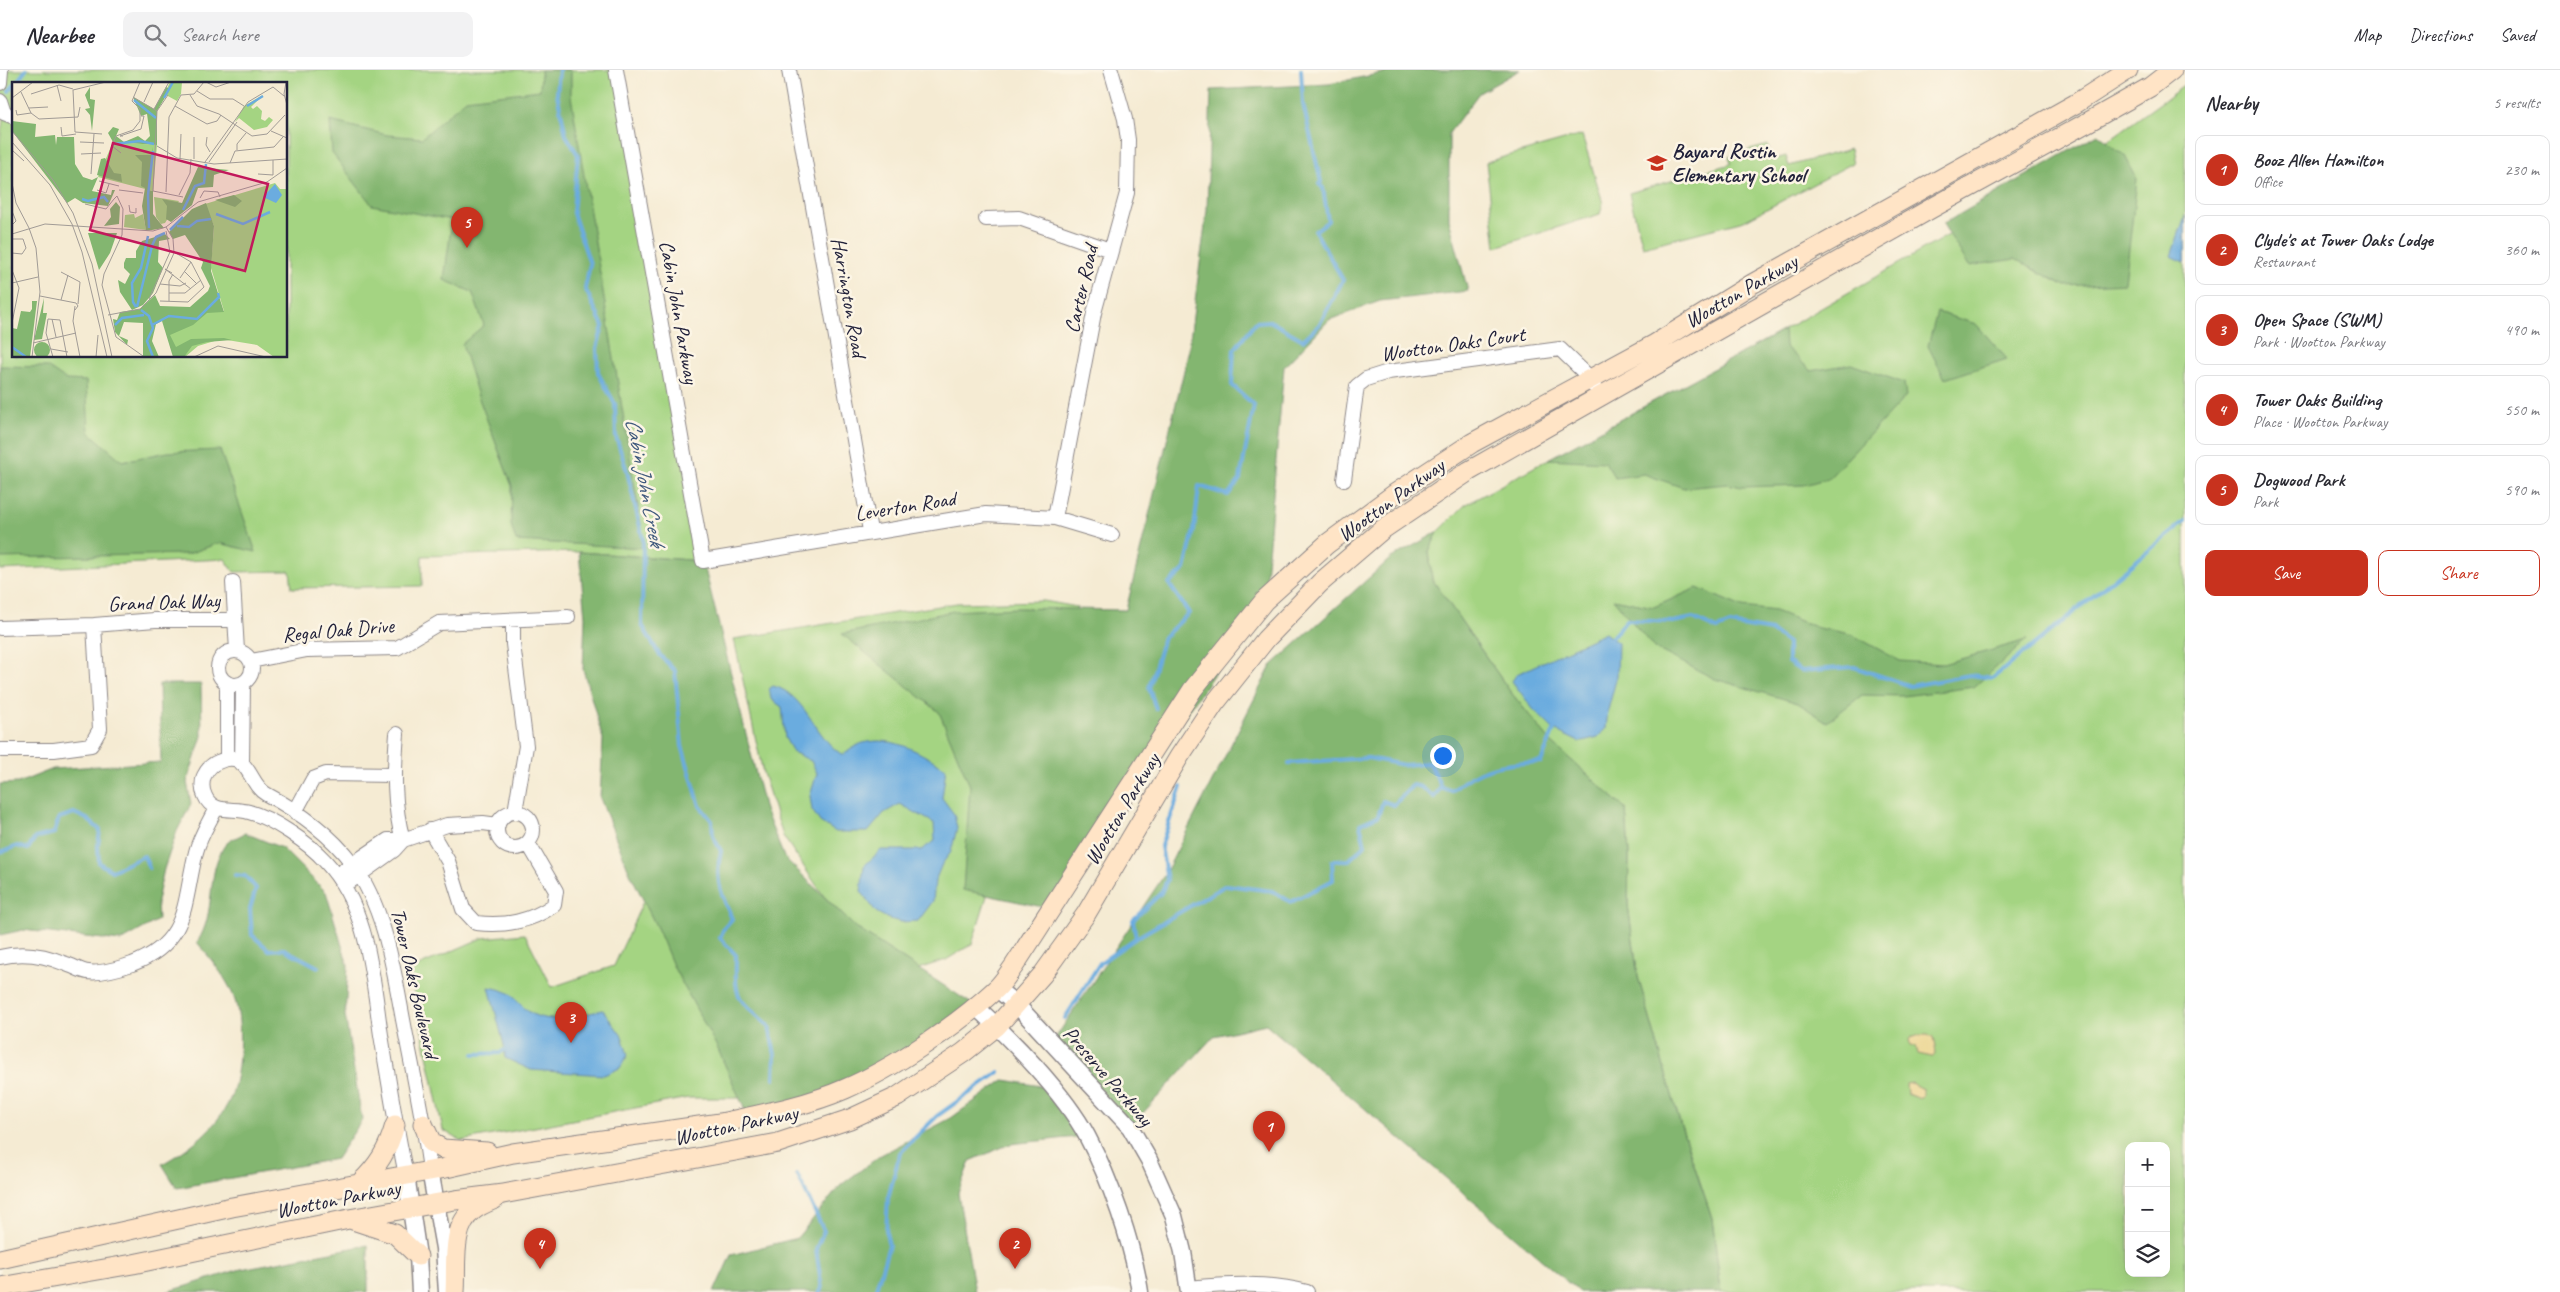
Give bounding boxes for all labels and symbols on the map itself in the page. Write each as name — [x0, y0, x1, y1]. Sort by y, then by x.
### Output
inset map — [12, 82, 288, 358]
place label: Bayard Rustin Elementary School — [1672, 138, 1810, 188]
school or university icon: Bayard Rustin Elementary School — [1646, 152, 1668, 174]
pin: 5 — [451, 207, 483, 248]
street label: Harrington Road — [826, 235, 873, 363]
street label: Cabin John Parkway — [654, 238, 705, 387]
street label: Carter Road — [1058, 239, 1105, 335]
street label: Wootton Parkway — [1680, 247, 1803, 334]
street label: Wootton Oaks Court — [1379, 321, 1529, 367]
water label: Cabin John Creek — [619, 416, 672, 552]
street label: Wootton Parkway — [1333, 452, 1451, 547]
street label: Leverton Road — [853, 485, 961, 527]
street label: Grand Oak Way — [108, 587, 222, 617]
street label: Regal Oak Drive — [281, 612, 396, 648]
your location — [1430, 743, 1456, 769]
street label: Wootton Parkway — [1079, 747, 1166, 870]
street label: Tower Oaks Boulevard — [385, 906, 446, 1064]
pin: 3 — [555, 1002, 587, 1043]
street label: Preserve Parkway — [1057, 1021, 1160, 1133]
street label: Wootton Parkway — [672, 1099, 802, 1151]
pin: 1 — [1253, 1111, 1285, 1152]
street label: Wootton Parkway — [274, 1174, 404, 1224]
pin: 4 — [524, 1228, 556, 1269]
pin: 2 — [999, 1228, 1031, 1269]

